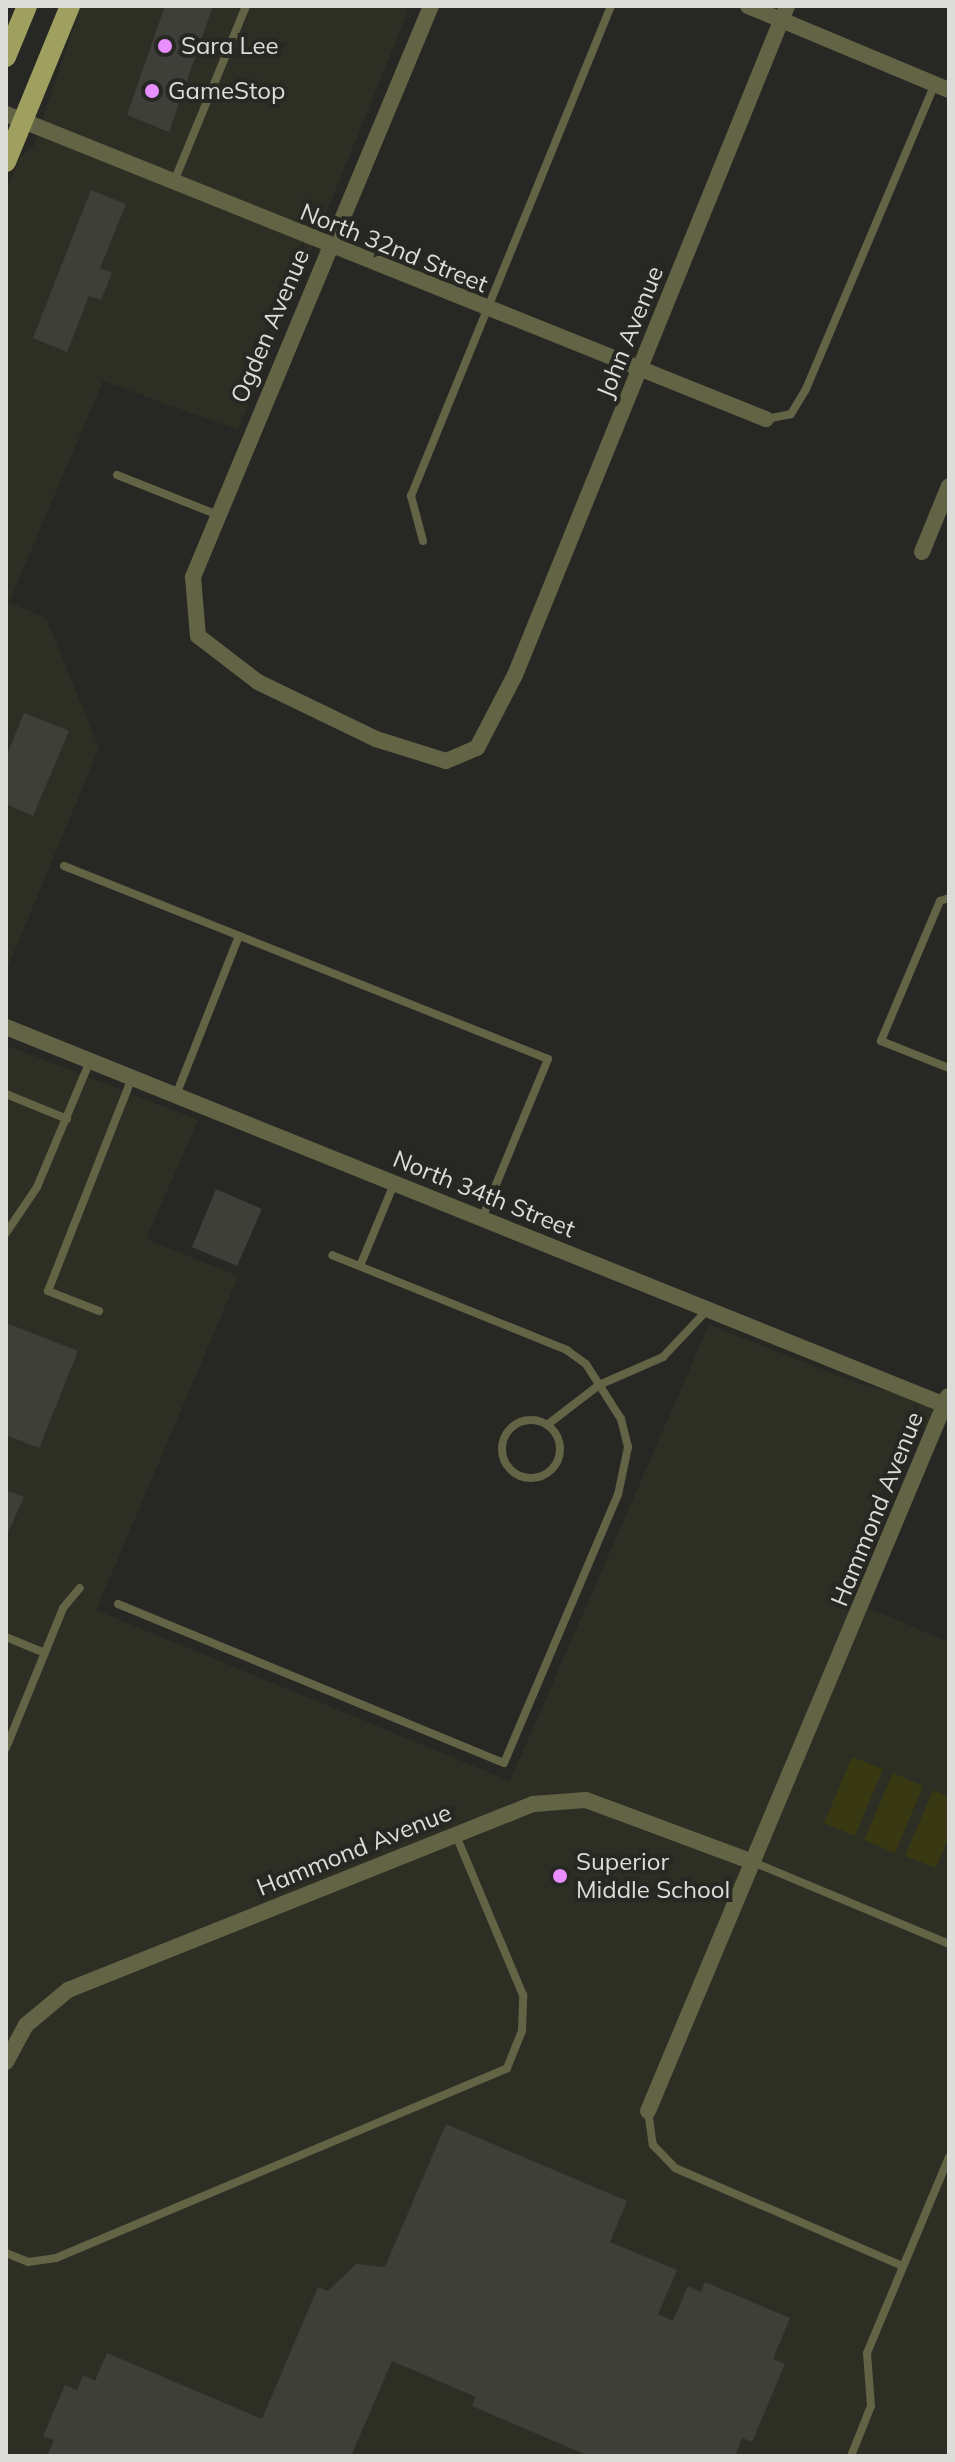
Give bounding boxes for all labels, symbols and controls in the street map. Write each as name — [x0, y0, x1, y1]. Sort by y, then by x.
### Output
place label: Sara Lee — [181, 32, 279, 60]
marker: Sara Lee — [156, 37, 174, 55]
place label: GameStop — [168, 77, 285, 105]
marker: GameStop — [143, 82, 161, 100]
street label: North 32nd Street — [296, 197, 492, 299]
street label: Ogden Avenue — [225, 245, 315, 407]
street label: John Avenue — [591, 262, 669, 402]
street label: North 34th Street — [389, 1144, 579, 1244]
street label: Hammond Avenue — [825, 1408, 929, 1610]
street label: Hammond Avenue — [253, 1798, 455, 1902]
place label: Superior Middle School — [576, 1848, 730, 1904]
marker: Superior Middle School — [551, 1867, 569, 1885]

